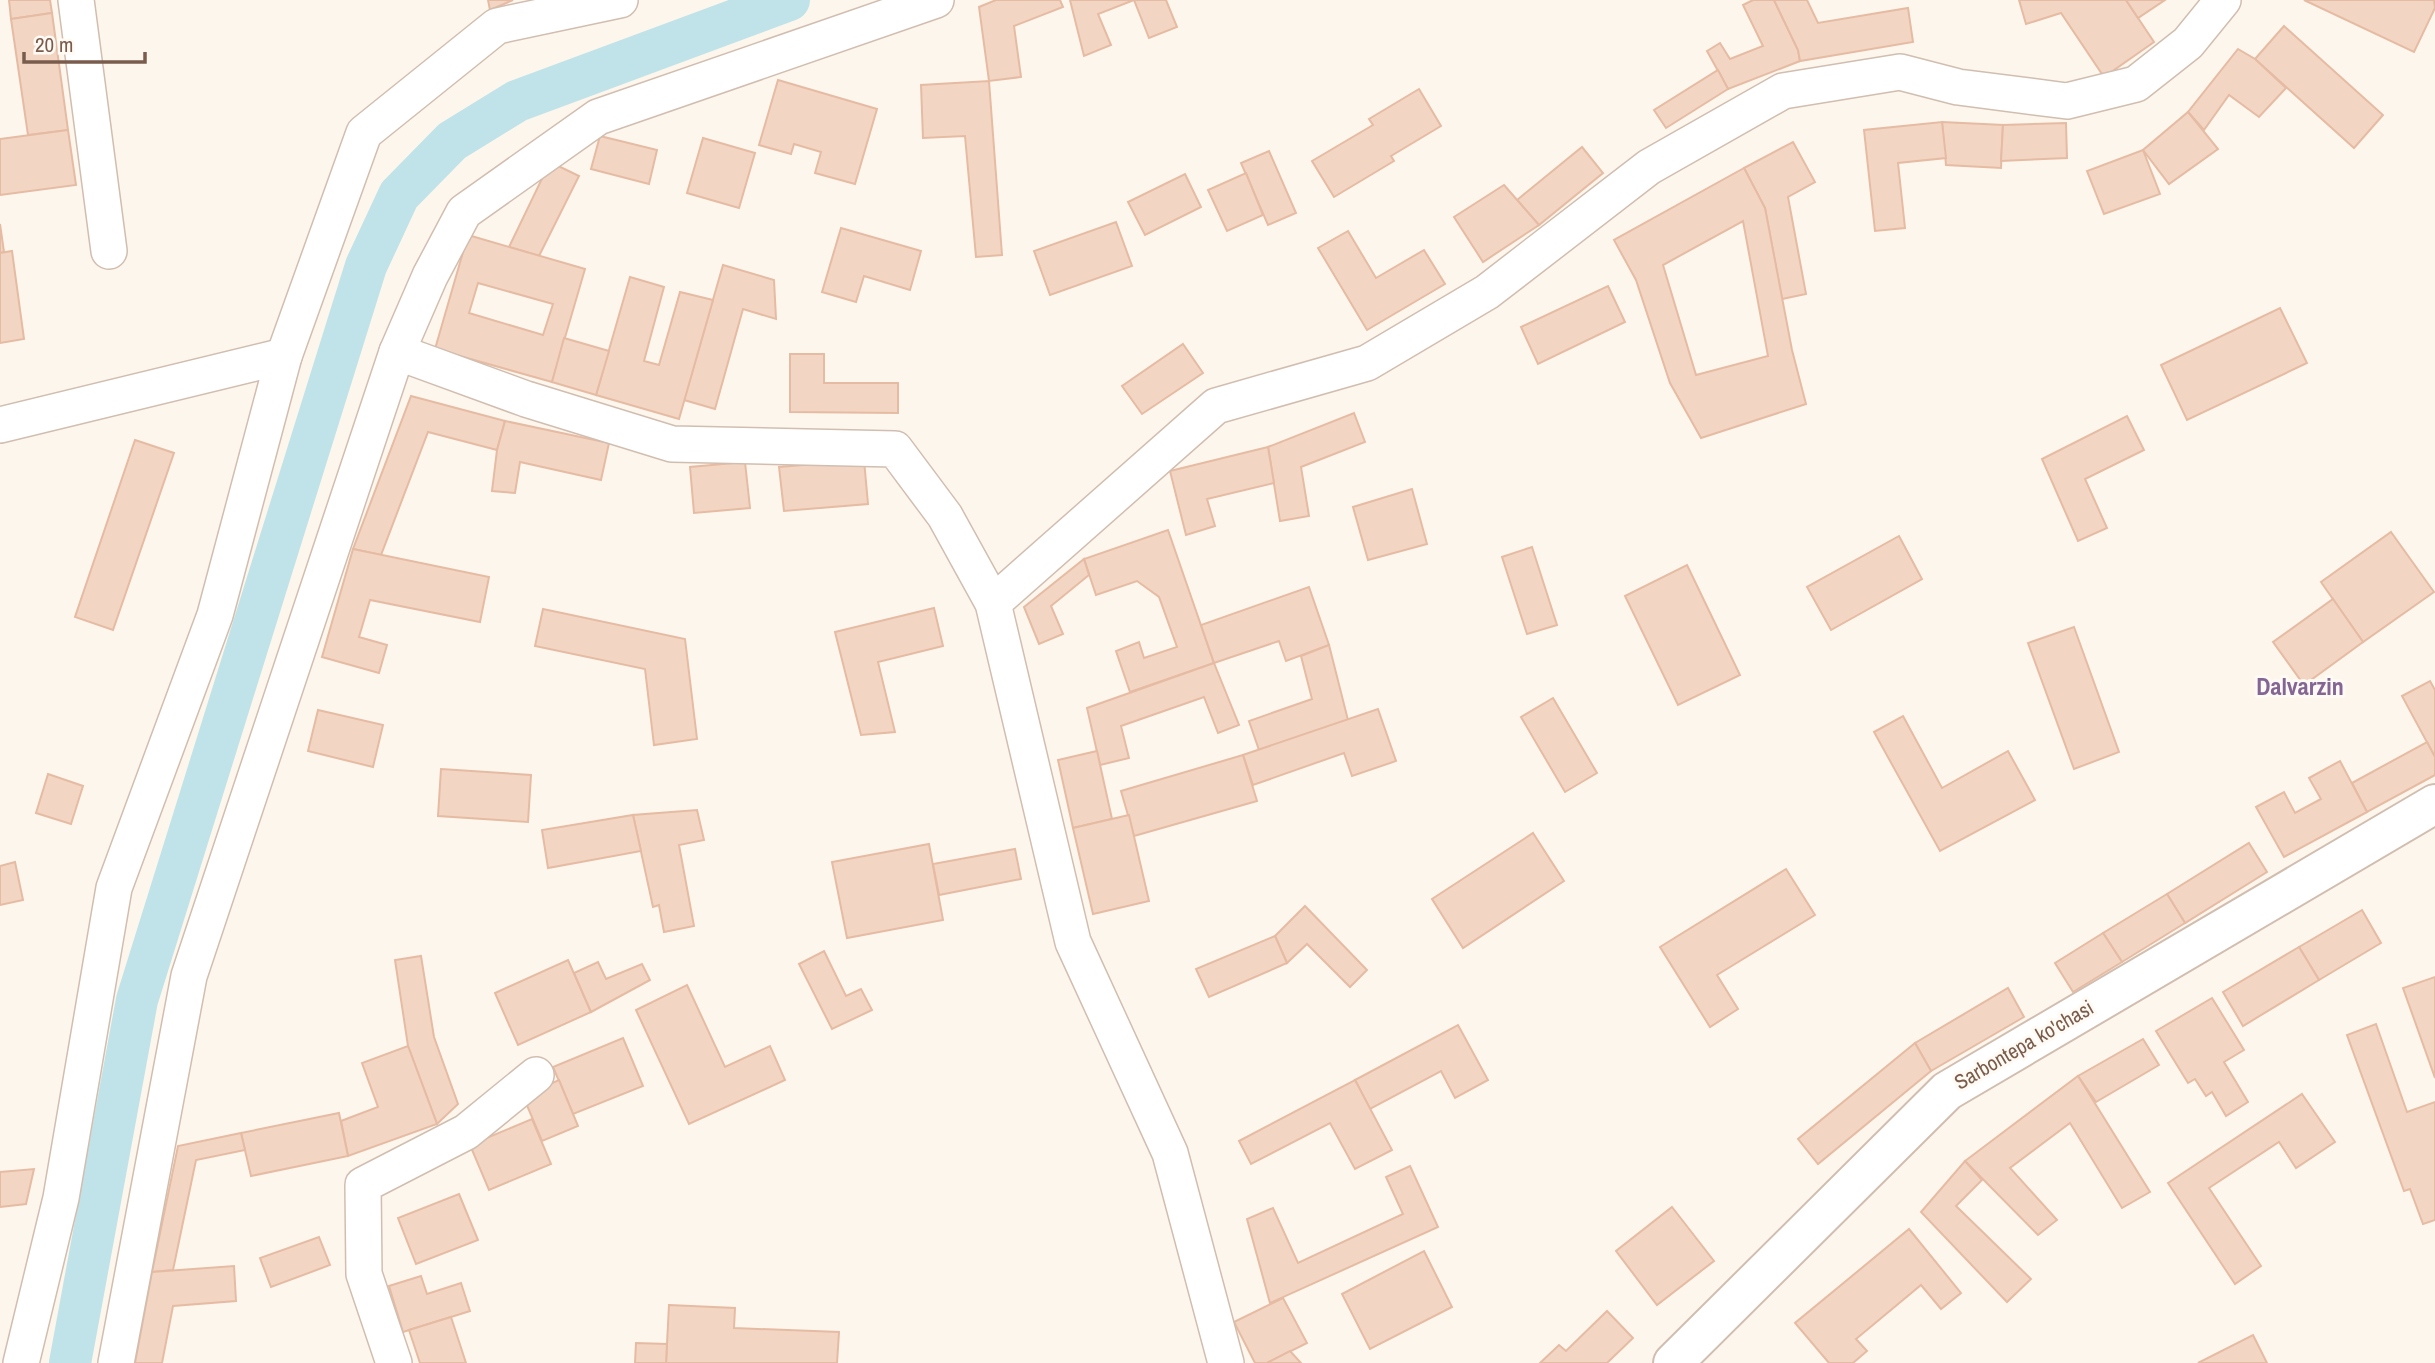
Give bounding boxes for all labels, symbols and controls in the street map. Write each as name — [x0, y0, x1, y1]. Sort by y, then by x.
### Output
scale bar — [24, 21, 145, 65]
text: 20 m — [35, 30, 73, 59]
district label: Dalvarzin — [2256, 670, 2344, 702]
street label: Sarbontepa ko'chasi — [1949, 993, 2099, 1096]

